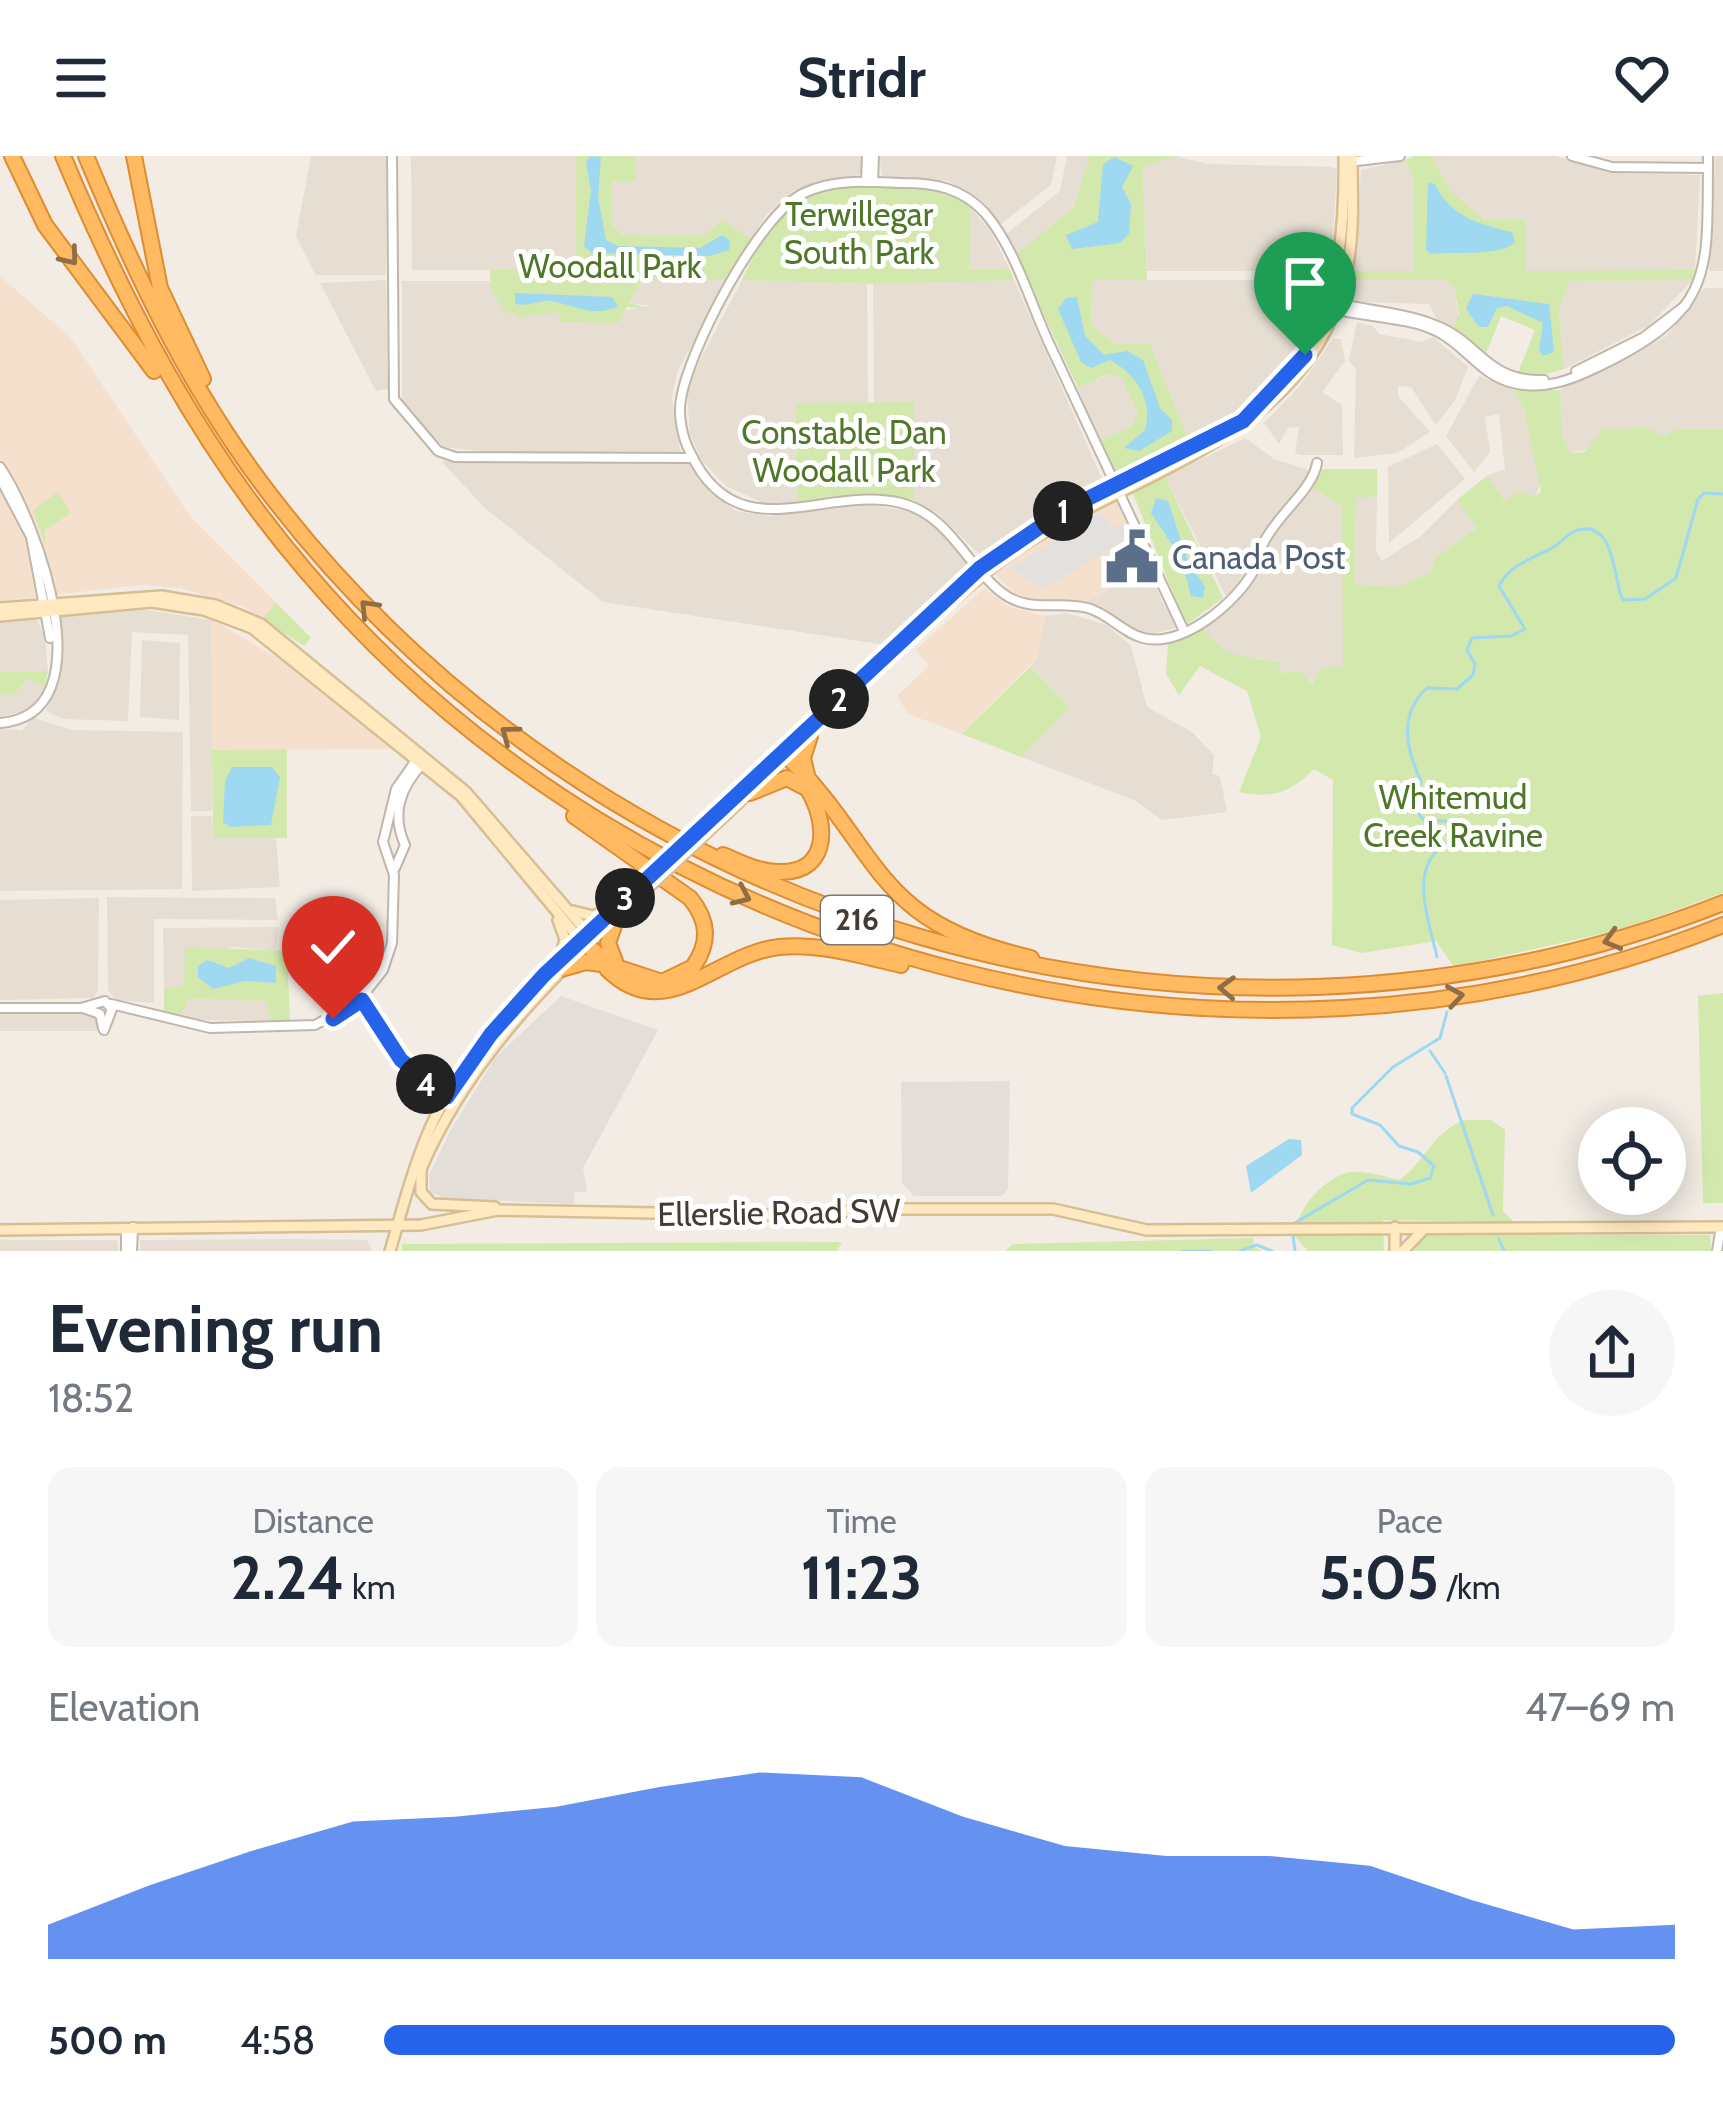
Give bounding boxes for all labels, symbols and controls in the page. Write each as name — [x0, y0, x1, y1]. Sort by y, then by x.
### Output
icon: menu — [48, 45, 114, 111]
text: Stridr — [797, 45, 926, 111]
icon: heart — [1609, 45, 1675, 111]
park label: Terwillegar South Park — [784, 194, 935, 272]
pin — [1254, 232, 1356, 355]
one-way arrow — [55, 244, 77, 266]
park label: Woodall Park — [519, 246, 702, 286]
icon: arrive — [1272, 250, 1338, 316]
park label: Constable Dan Woodall Park — [741, 412, 947, 490]
pin: 1 — [1033, 481, 1093, 541]
text: 1 — [1057, 491, 1069, 531]
public building icon: Canada Post — [1103, 528, 1161, 586]
place label: Canada Post — [1172, 537, 1345, 577]
one-way arrow — [360, 600, 382, 622]
pin: 2 — [809, 669, 869, 729]
text: 2 — [830, 679, 848, 719]
one-way arrow — [501, 727, 523, 748]
park label: Whitemud Creek Ravine — [1363, 777, 1543, 855]
pin: 3 — [595, 868, 655, 928]
text: 3 — [616, 878, 634, 918]
one-way arrow — [729, 882, 751, 906]
pin — [282, 896, 384, 1019]
road number: 216 — [821, 896, 893, 944]
icon: check — [300, 914, 366, 980]
one-way arrow — [1602, 926, 1623, 951]
one-way arrow — [1217, 976, 1236, 1002]
one-way arrow — [1445, 984, 1464, 1010]
pin: 4 — [396, 1054, 456, 1114]
text: 4 — [416, 1064, 436, 1104]
map controls — [1578, 1107, 1686, 1215]
button: locate — [1578, 1107, 1686, 1215]
street label: Ellerslie Road SW — [657, 1190, 902, 1234]
text: Evening run — [48, 1288, 383, 1369]
button: share — [1549, 1290, 1675, 1416]
text: 18:52 — [48, 1374, 134, 1422]
text: Distance — [252, 1501, 374, 1541]
text: Time — [826, 1501, 897, 1541]
text: Pace — [1377, 1501, 1443, 1541]
text: 2.24 — [231, 1541, 345, 1614]
text: 11:23 — [801, 1541, 922, 1614]
text: 5:05 — [1319, 1541, 1439, 1614]
text: km — [345, 1567, 396, 1607]
text: /km — [1439, 1567, 1501, 1607]
text: Elevation — [48, 1683, 200, 1731]
text: 47–69 m — [1525, 1683, 1675, 1731]
text: 500 m — [48, 2016, 167, 2064]
text: 4:58 — [240, 2016, 315, 2064]

